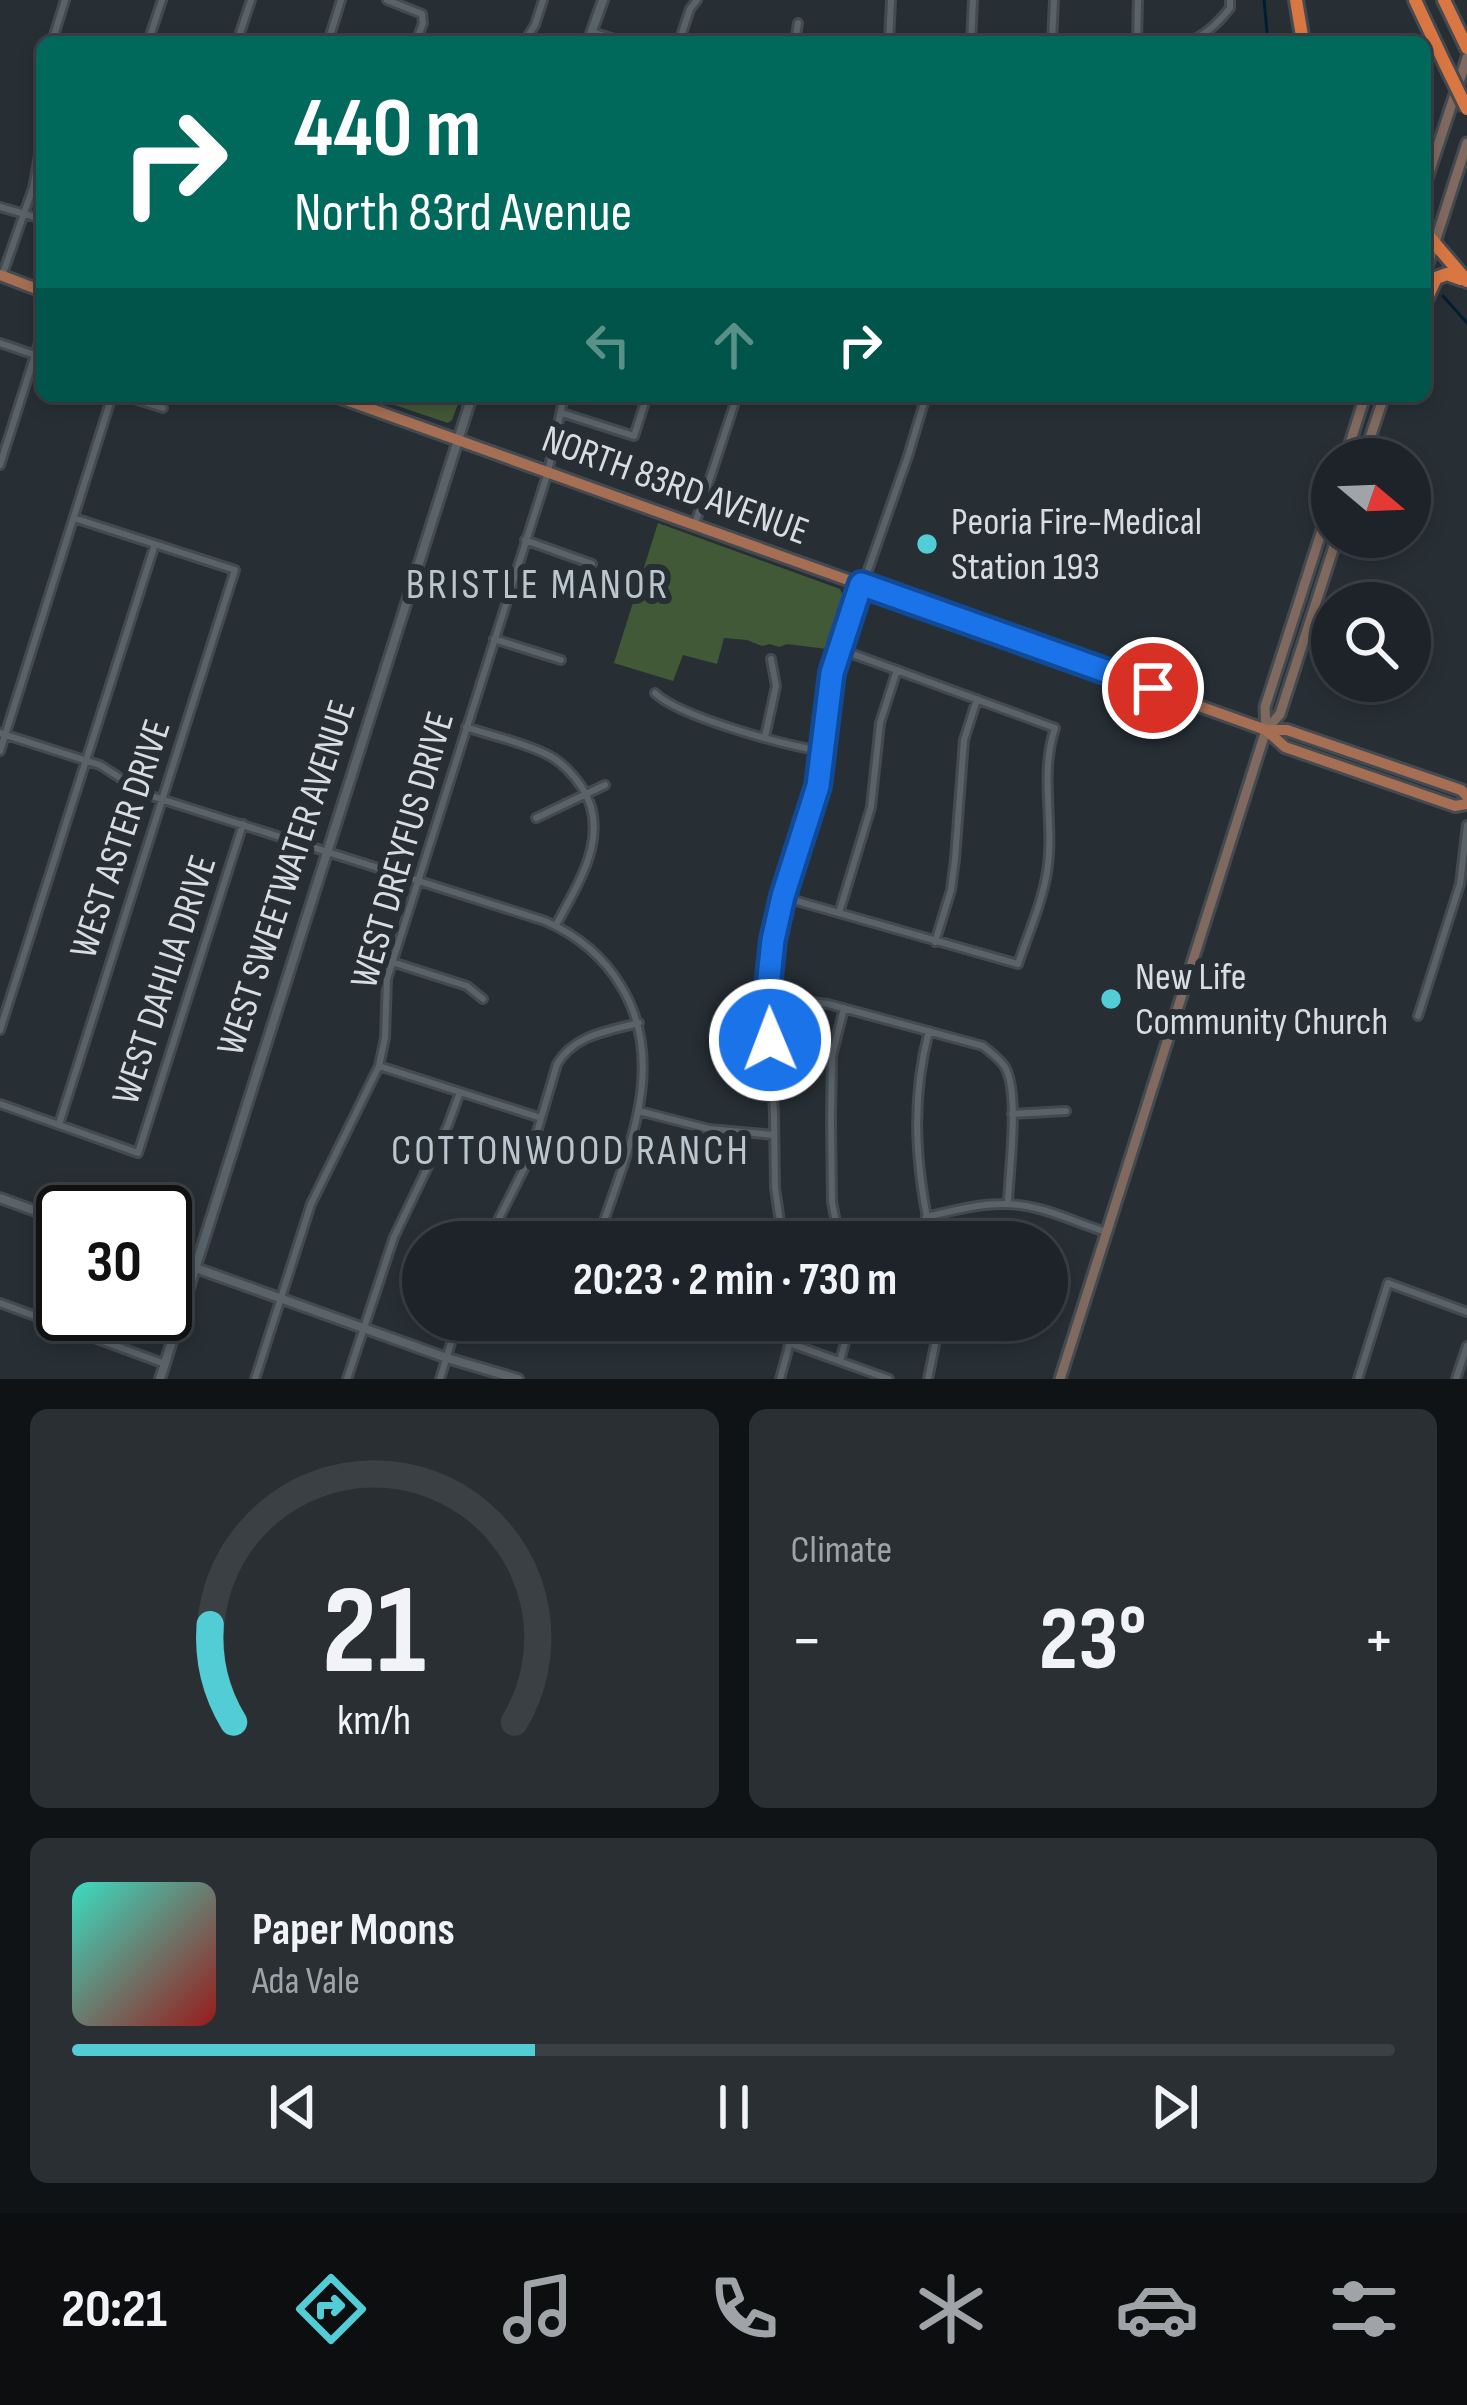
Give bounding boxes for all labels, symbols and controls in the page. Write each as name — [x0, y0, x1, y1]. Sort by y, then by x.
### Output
text: 440 m — [294, 79, 481, 180]
icon: right — [96, 84, 252, 240]
text: North 83rd Avenue — [294, 181, 632, 246]
icon: left — [575, 312, 641, 378]
icon: ahead — [701, 312, 767, 378]
icon: right — [827, 312, 893, 378]
street label: NORTH 83RD AVENUE — [536, 416, 814, 556]
north arrow — [1311, 438, 1431, 558]
map controls — [1311, 438, 1431, 702]
place label: Peoria Fire-Medical Station 193 — [951, 499, 1202, 591]
marker: Peoria Fire-Medical Station 193 — [914, 531, 940, 557]
district label: BRISTLE MANOR — [406, 560, 670, 611]
button: search — [1311, 582, 1431, 702]
pin — [1102, 637, 1204, 739]
icon: arrive — [1120, 655, 1186, 721]
street label: WEST SWEETWATER AVENUE — [207, 695, 367, 1061]
street label: WEST DREYFUS DRIVE — [341, 706, 465, 994]
street label: WEST ASTER DRIVE — [60, 714, 182, 964]
street label: WEST DAHLIA DRIVE — [103, 850, 227, 1110]
place label: New Life Community Church — [1135, 954, 1388, 1046]
position arrow — [707, 977, 833, 1103]
marker: New Life Community Church — [1098, 986, 1124, 1012]
district label: COTTONWOOD RANCH — [391, 1126, 751, 1177]
speed limit sign: 30 — [36, 1185, 192, 1341]
text: 20:23 · 2 min · 730 m — [573, 1253, 897, 1308]
text: Climate — [791, 1527, 892, 1574]
text: 21 — [322, 1559, 426, 1708]
text: 23° — [1039, 1587, 1147, 1695]
text: − — [791, 1602, 823, 1681]
text: + — [1363, 1602, 1395, 1681]
text: km/h — [337, 1694, 411, 1746]
text: Paper Moons — [252, 1903, 455, 1958]
text: Ada Vale — [252, 1958, 360, 2005]
icon: previous — [260, 2074, 326, 2140]
icon: pause — [701, 2074, 767, 2140]
icon: next — [1142, 2074, 1208, 2140]
icon: directions — [289, 2267, 373, 2351]
icon: music — [496, 2267, 580, 2351]
icon: phone — [702, 2267, 786, 2351]
icon: climate — [909, 2267, 993, 2351]
icon: car — [1115, 2267, 1199, 2351]
icon: filters — [1322, 2267, 1406, 2351]
text: 20:21 — [61, 2277, 167, 2342]

